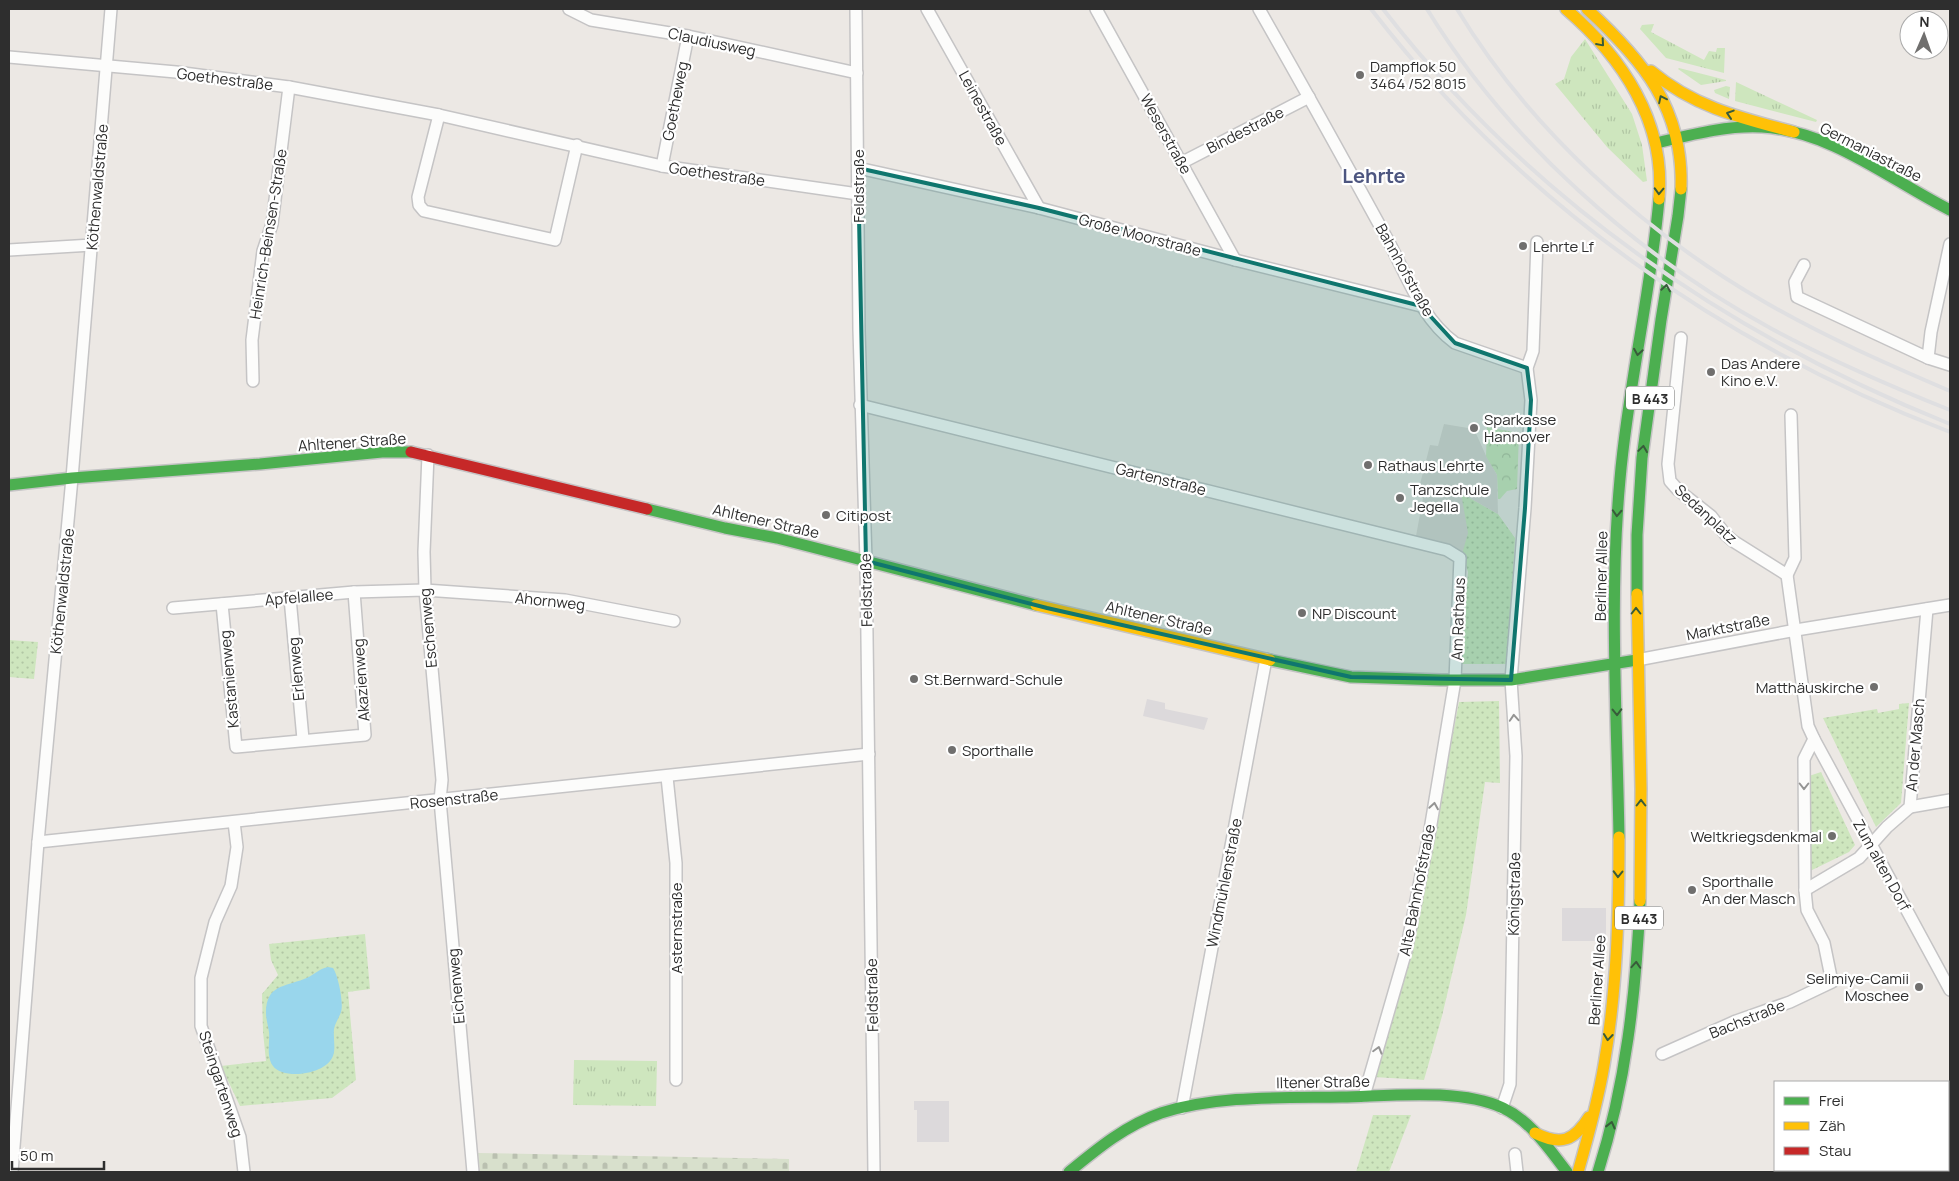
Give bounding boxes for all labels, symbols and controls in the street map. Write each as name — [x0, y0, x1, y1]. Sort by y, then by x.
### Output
north arrow — [1899, 10, 1949, 60]
text: N — [1919, 12, 1930, 31]
street label: Claudiusweg — [666, 22, 758, 62]
one-way arrow — [1595, 38, 1604, 47]
place label: Dampflok 50 3464 /52 8015 — [1370, 56, 1466, 94]
street label: Goetheweg — [657, 60, 693, 142]
street label: Goethestraße — [176, 63, 275, 95]
street label: Leinestraße — [954, 67, 1012, 149]
marker: Dampflok 50 3464 /52 8015 — [1354, 69, 1366, 81]
street label: Weserstraße — [1135, 90, 1197, 178]
one-way arrow — [1658, 95, 1668, 104]
street label: Bindestraße — [1203, 101, 1288, 158]
one-way arrow — [1727, 110, 1735, 120]
street label: Germaniastraße — [1817, 117, 1926, 187]
street label: Köthenwaldstraße — [81, 123, 113, 251]
street label: Heinrich-Beinsen-Straße — [244, 147, 292, 321]
street label: Feldstraße — [848, 149, 869, 223]
street label: Goethestraße — [668, 157, 767, 191]
district label: Lehrte — [1342, 162, 1406, 189]
one-way arrow — [1654, 187, 1665, 195]
street label: Große Moorstraße — [1076, 209, 1204, 262]
street label: Bahnhofstraße — [1371, 220, 1439, 321]
place label: Lehrte Lf — [1533, 236, 1595, 257]
marker: Lehrte Lf — [1517, 240, 1529, 252]
one-way arrow — [1661, 283, 1671, 292]
one-way arrow — [1633, 348, 1643, 356]
place label: Das Andere Kino e.V. — [1721, 353, 1801, 391]
marker: Das Andere Kino e.V. — [1705, 366, 1717, 378]
road number: B 443 — [1626, 386, 1674, 409]
place label: Sparkasse Hannover — [1484, 409, 1556, 447]
marker: Sparkasse Hannover — [1468, 422, 1480, 434]
street label: Ahltener Straße — [297, 428, 407, 456]
one-way arrow — [1638, 444, 1648, 453]
place label: Rathaus Lehrte — [1378, 455, 1484, 476]
street label: Gartenstraße — [1114, 458, 1209, 500]
marker: Rathaus Lehrte — [1362, 459, 1374, 471]
place label: Tanzschule Jegella — [1410, 479, 1490, 517]
street label: Sedanplatz — [1670, 479, 1742, 549]
marker: Tanzschule Jegella — [1394, 492, 1406, 504]
street label: Ahltener Straße — [711, 499, 822, 544]
place label: Citipost — [836, 505, 891, 526]
marker: Citipost — [820, 509, 832, 521]
one-way arrow — [1612, 509, 1623, 517]
street label: Köthenwaldstraße — [45, 527, 79, 655]
street label: Berliner Allee — [1590, 530, 1612, 621]
street label: Feldstraße — [855, 553, 877, 627]
street label: Am Rathaus — [1446, 577, 1470, 661]
street label: Apfelallee — [264, 584, 334, 610]
street label: Eschenweg — [414, 587, 442, 669]
street label: Ahornweg — [514, 587, 586, 615]
street label: Ahltener Straße — [1104, 596, 1215, 641]
place label: NP Discount — [1312, 603, 1397, 624]
marker: NP Discount — [1296, 607, 1308, 619]
one-way arrow — [1631, 607, 1641, 614]
street label: Marktstraße — [1684, 609, 1772, 645]
street label: Kastanienweg — [214, 629, 244, 729]
street label: Erlenweg — [283, 636, 309, 702]
street label: Akazienweg — [348, 638, 374, 722]
place label: St.Bernward-Schule — [924, 669, 1063, 690]
marker: St.Bernward-Schule — [908, 673, 920, 685]
place label: Matthäuskirche — [1756, 677, 1864, 698]
marker: Matthäuskirche — [1868, 681, 1880, 693]
street label: An der Masch — [1900, 697, 1930, 792]
one-way arrow — [1612, 708, 1622, 716]
one-way arrow — [1508, 713, 1519, 721]
place label: Sporthalle — [962, 740, 1034, 761]
marker: Sporthalle — [946, 744, 958, 756]
one-way arrow — [1799, 782, 1809, 790]
street label: Rosenstraße — [409, 784, 499, 814]
one-way arrow — [1636, 798, 1646, 806]
one-way arrow — [1428, 802, 1439, 810]
street label: Windmühlenstraße — [1201, 816, 1247, 950]
street label: Zum alten Dorf — [1848, 816, 1916, 915]
street label: Alte Bahnhofstraße — [1394, 822, 1440, 958]
place label: Weltkriegsdenkmal — [1690, 826, 1822, 847]
marker: Weltkriegsdenkmal — [1826, 830, 1838, 842]
street label: Königstraße — [1503, 852, 1525, 936]
one-way arrow — [1613, 871, 1623, 879]
place label: Sporthalle An der Masch — [1702, 871, 1796, 909]
street label: Asternstraße — [666, 882, 687, 974]
marker: Sporthalle An der Masch — [1686, 884, 1698, 896]
road number: B 443 — [1615, 906, 1663, 930]
street label: Berliner Allee — [1583, 934, 1611, 1026]
street label: Eichenweg — [442, 947, 470, 1025]
street label: Feldstraße — [861, 958, 883, 1032]
one-way arrow — [1630, 961, 1641, 969]
place label: Selimiye-Camii Moschee — [1806, 968, 1909, 1006]
marker: Selimiye-Camii Moschee — [1913, 981, 1925, 993]
street label: Bachstraße — [1706, 994, 1788, 1044]
street label: Steingartenweg — [194, 1028, 248, 1140]
one-way arrow — [1603, 1033, 1614, 1041]
one-way arrow — [1372, 1046, 1382, 1054]
street label: Iltener Straße — [1276, 1071, 1370, 1093]
legend — [1774, 1081, 1949, 1171]
text: Frei — [1819, 1090, 1844, 1111]
text: Zäh — [1819, 1115, 1846, 1136]
one-way arrow — [1605, 1121, 1616, 1130]
scale bar — [12, 1138, 105, 1170]
text: Stau — [1819, 1140, 1852, 1161]
text: 50 m — [20, 1145, 54, 1166]

